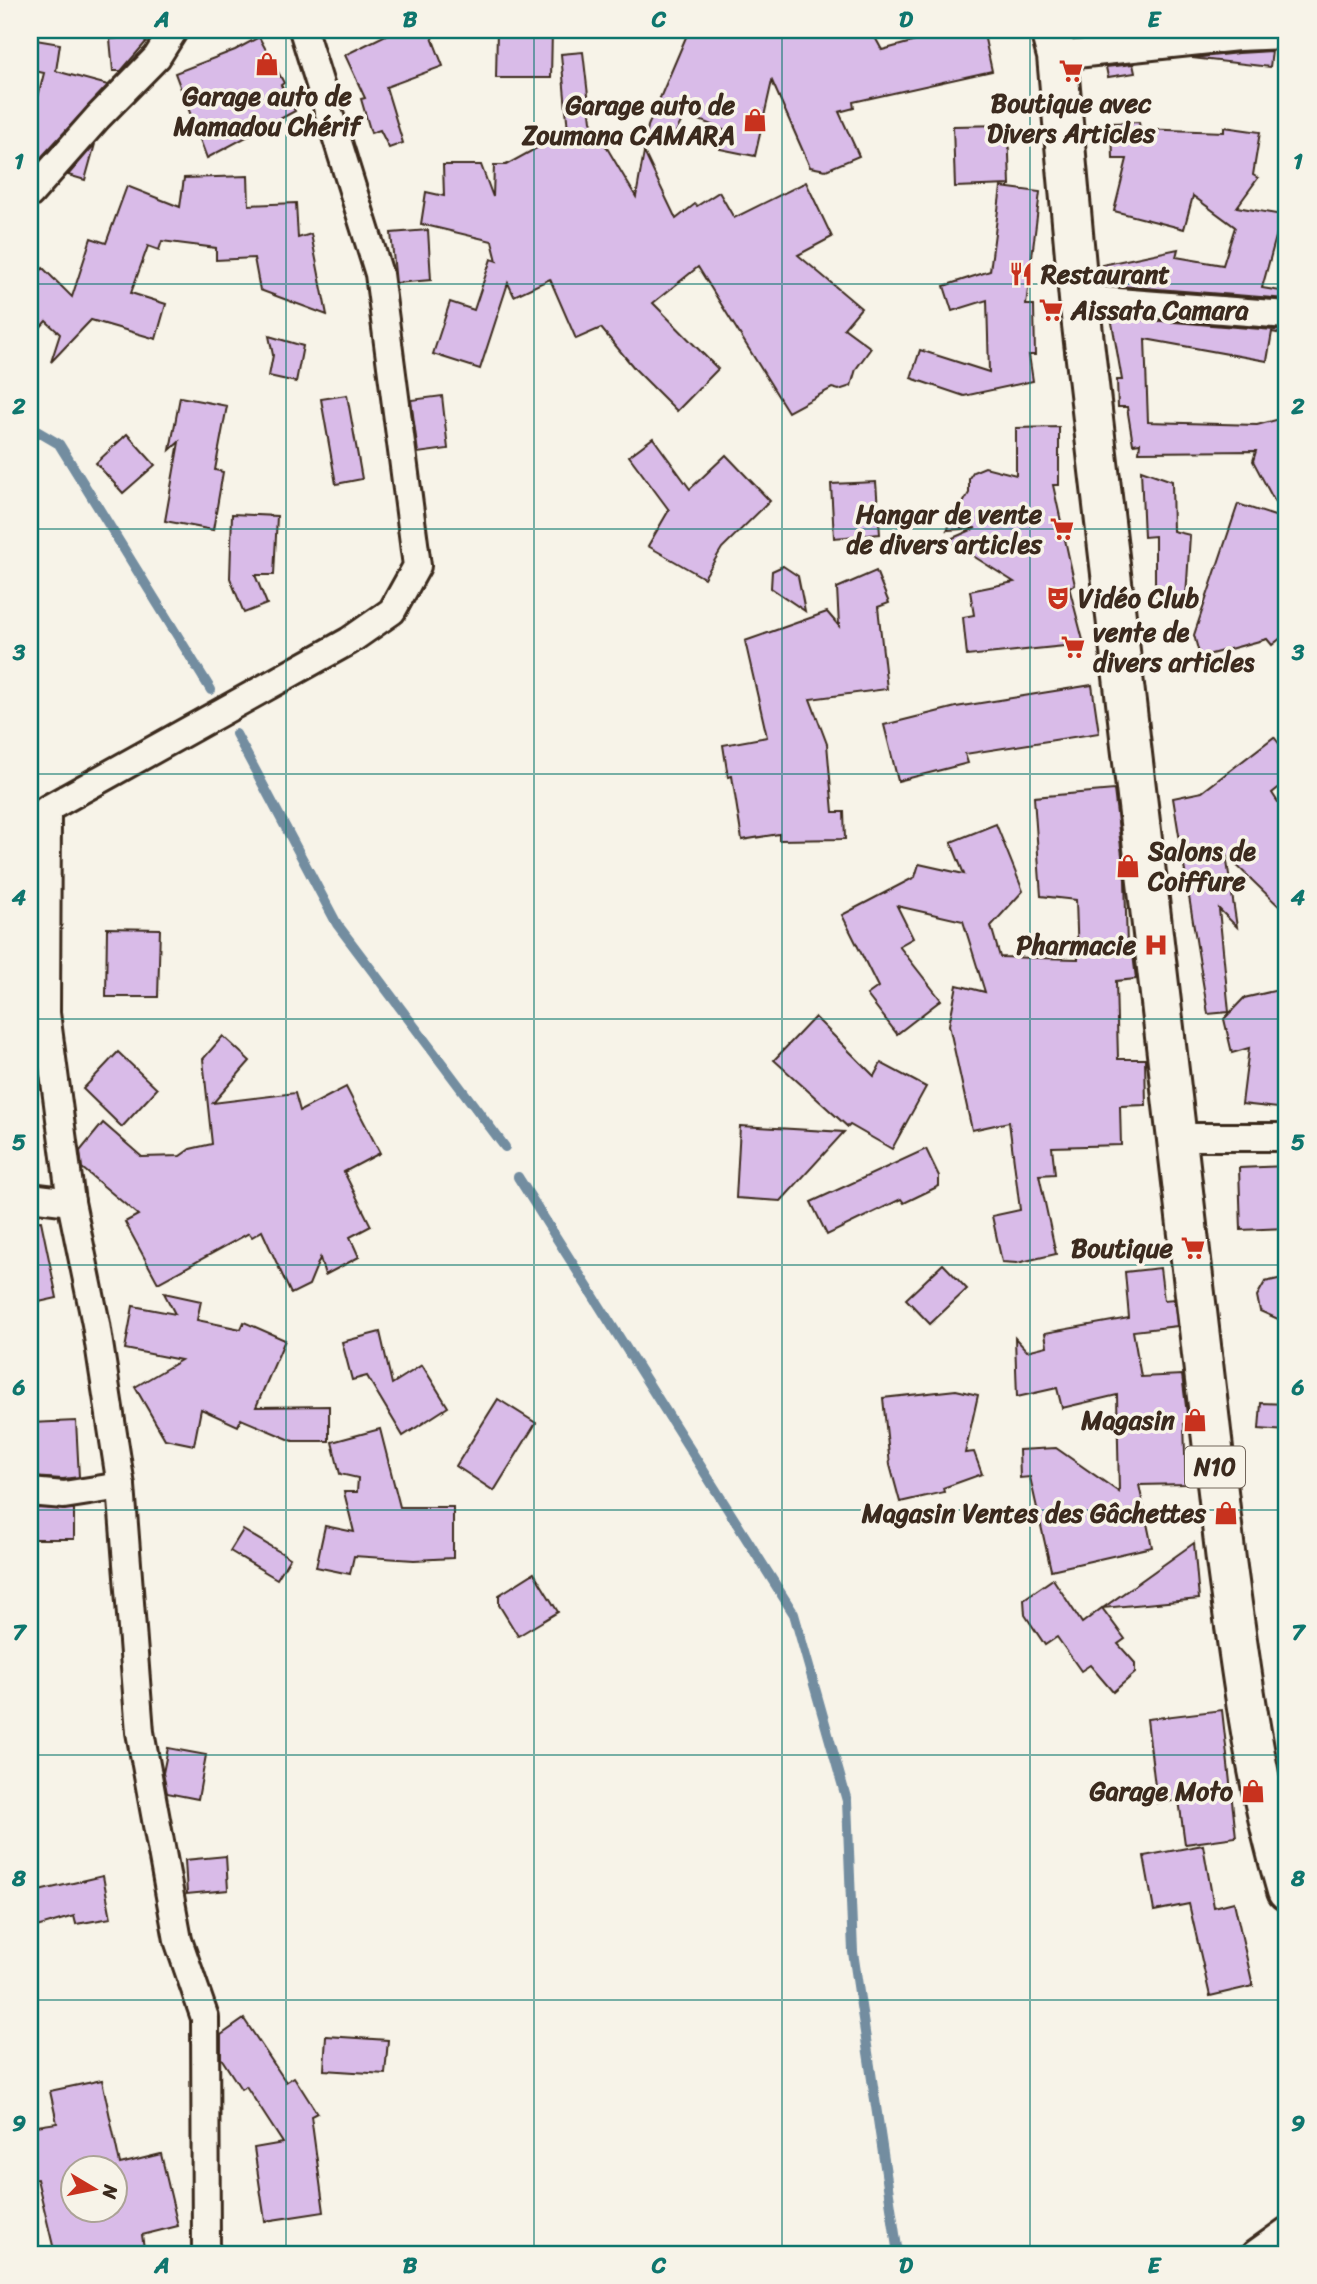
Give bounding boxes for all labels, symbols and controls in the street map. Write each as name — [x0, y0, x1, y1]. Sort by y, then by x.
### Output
text: A — [153, 0, 170, 40]
text: B — [403, 0, 418, 40]
text: C — [651, 0, 667, 40]
text: D — [899, 0, 914, 40]
text: E — [1148, 0, 1163, 40]
shop icon: Garage auto de Mamadou Chérif — [253, 50, 281, 78]
supermarket icon: Boutique avec Divers Articles — [1057, 57, 1085, 85]
place label: Garage auto de Mamadou Chérif — [173, 73, 364, 149]
place label: Boutique avec Divers Articles — [987, 80, 1156, 156]
place label: Garage auto de Zoumana CAMARA — [521, 82, 736, 158]
shop icon: Garage auto de Zoumana CAMARA — [741, 106, 769, 134]
text: 1 — [14, 141, 24, 182]
text: 1 — [1293, 141, 1303, 182]
place label: Restaurant — [1040, 251, 1170, 297]
restaurant icon: Restaurant — [1007, 260, 1035, 288]
place label: Aissata Camara — [1070, 287, 1249, 333]
supermarket icon: Aissata Camara — [1037, 296, 1065, 324]
text: 2 — [11, 386, 26, 427]
text: 2 — [1290, 386, 1305, 427]
place label: Hangar de vente de divers articles — [846, 491, 1043, 567]
supermarket icon: Hangar de vente de divers articles — [1048, 515, 1076, 543]
place label: Vidéo Club — [1078, 575, 1199, 621]
theatre icon: Vidéo Club — [1044, 584, 1072, 612]
place label: vente de divers articles — [1093, 609, 1256, 685]
text: 3 — [12, 632, 26, 673]
text: 3 — [1291, 632, 1305, 673]
supermarket icon: vente de divers articles — [1059, 633, 1087, 661]
place label: Salons de Coiffure — [1147, 828, 1256, 904]
shop icon: Salons de Coiffure — [1114, 852, 1142, 880]
text: 4 — [11, 877, 27, 918]
text: 4 — [1290, 877, 1306, 918]
place label: Pharmacie — [1016, 922, 1137, 968]
hospital icon: Pharmacie — [1142, 931, 1170, 959]
text: 5 — [12, 1122, 26, 1163]
text: 5 — [1291, 1122, 1305, 1163]
place label: Boutique — [1071, 1225, 1174, 1271]
supermarket icon: Boutique — [1179, 1234, 1207, 1262]
text: 6 — [11, 1367, 26, 1408]
text: 6 — [1290, 1367, 1305, 1408]
place label: Magasin — [1080, 1397, 1176, 1443]
shop icon: Magasin — [1181, 1406, 1209, 1434]
road number: N10 — [1185, 1447, 1245, 1488]
place label: Magasin Ventes des Gâchettes — [861, 1490, 1207, 1536]
shop icon: Magasin Ventes des Gâchettes — [1212, 1499, 1240, 1527]
text: 7 — [12, 1612, 27, 1653]
text: 7 — [1291, 1612, 1306, 1653]
place label: Garage Moto — [1090, 1768, 1234, 1814]
shop icon: Garage Moto — [1239, 1777, 1267, 1805]
text: 8 — [11, 1858, 26, 1899]
text: 8 — [1290, 1858, 1305, 1899]
text: 9 — [12, 2103, 26, 2144]
text: 9 — [1291, 2103, 1305, 2144]
north arrow — [60, 2154, 130, 2224]
text: N — [93, 2182, 128, 2202]
text: A — [153, 2245, 170, 2284]
text: B — [403, 2245, 418, 2284]
text: C — [651, 2245, 667, 2284]
text: D — [899, 2245, 914, 2284]
text: E — [1148, 2245, 1163, 2284]

